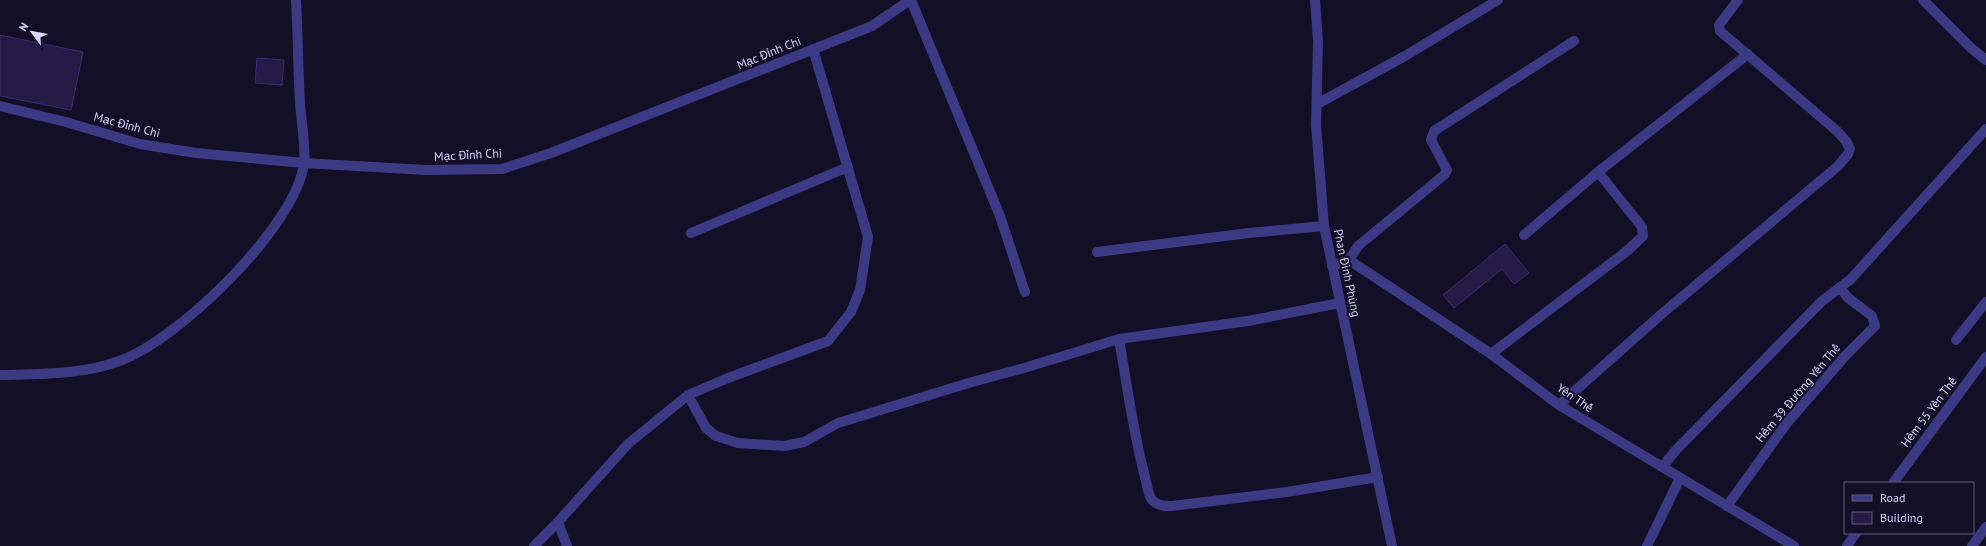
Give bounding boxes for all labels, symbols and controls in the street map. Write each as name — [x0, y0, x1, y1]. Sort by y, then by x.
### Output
north arrow — [12, 12, 52, 52]
text: N — [16, 20, 31, 33]
street label: Mạc Đỉnh Chi — [734, 33, 803, 72]
street label: Mạc Đỉnh Chi — [92, 108, 162, 141]
street label: Mạc Đỉnh Chi — [434, 145, 502, 164]
street label: Phan Đình Phùng — [1331, 228, 1364, 318]
street label: Hẻm 39 Đường Yên Thế — [1752, 340, 1843, 445]
street label: Hẻm 55 Yên Thế — [1897, 374, 1960, 450]
street label: Yên Thế — [1554, 380, 1596, 415]
legend — [1844, 482, 1974, 534]
text: Road — [1880, 490, 1905, 505]
text: Building — [1880, 510, 1923, 525]

